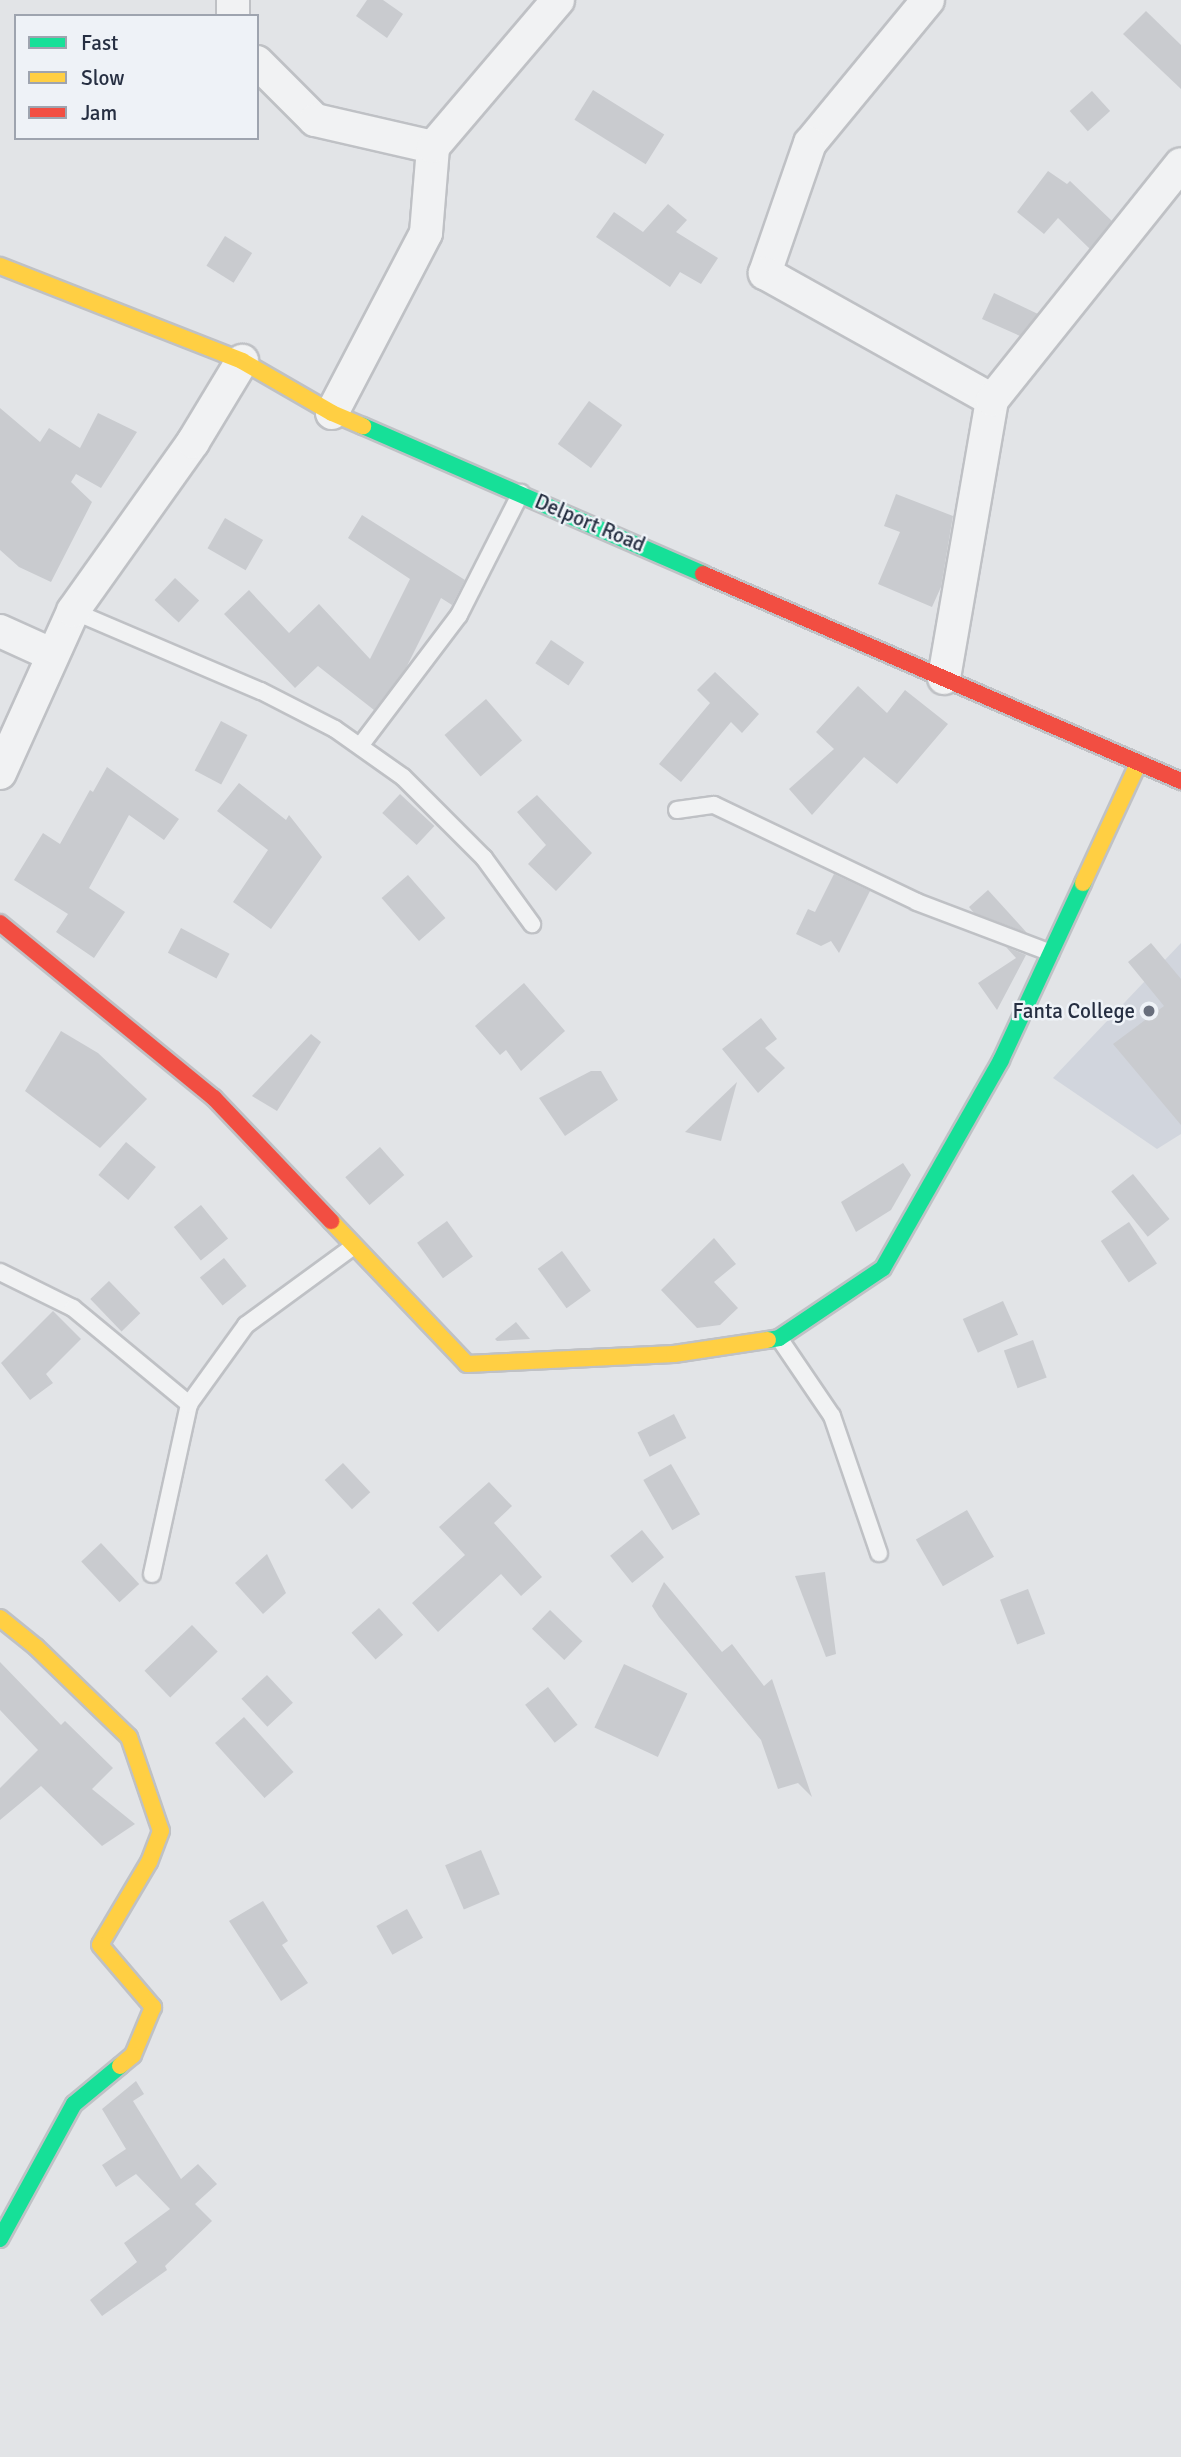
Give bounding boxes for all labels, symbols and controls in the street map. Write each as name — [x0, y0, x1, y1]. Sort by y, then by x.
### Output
legend — [14, 14, 259, 140]
text: Fast — [81, 30, 118, 56]
text: Slow — [81, 65, 125, 91]
text: Jam — [81, 100, 117, 126]
street label: Delport Road — [531, 488, 649, 558]
place label: Fanta College — [1013, 998, 1135, 1024]
marker: Fanta College — [1141, 1003, 1157, 1019]

